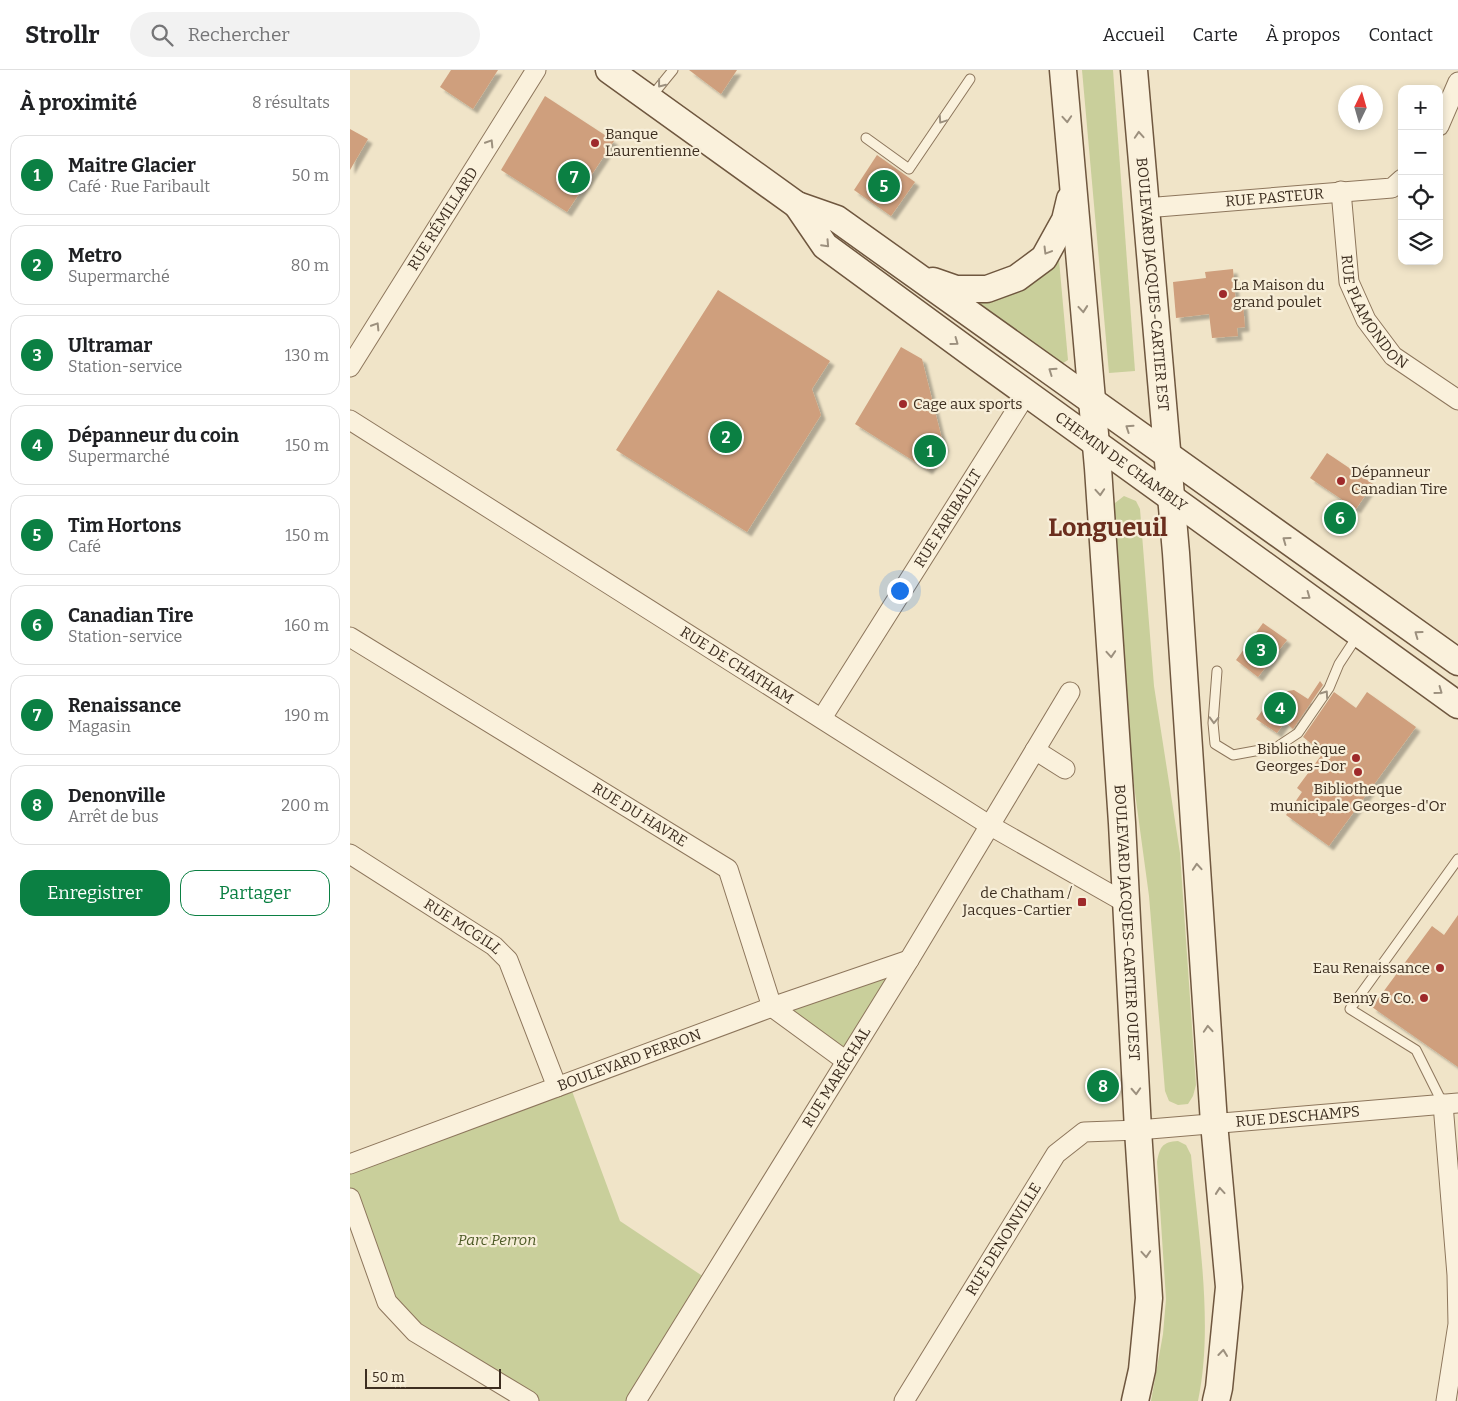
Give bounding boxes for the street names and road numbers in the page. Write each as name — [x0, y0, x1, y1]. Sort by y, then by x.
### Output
street label: BOULEVARD JACQUES-CARTIER EST — [1133, 157, 1173, 412]
street label: RUE RÉMILLARD — [404, 164, 482, 274]
street label: RUE PASTEUR — [1225, 185, 1325, 210]
street label: RUE PLAMONDON — [1338, 254, 1412, 373]
street label: CHEMIN DE CHAMBLY — [1052, 408, 1191, 515]
street label: RUE FARIBAULT — [910, 466, 986, 571]
street label: RUE DE CHATHAM — [677, 623, 797, 708]
street label: RUE DU HAVRE — [589, 779, 691, 851]
street label: BOULEVARD JACQUES-CARTIER OUEST — [1110, 784, 1143, 1061]
street label: RUE MCGILL — [421, 895, 506, 958]
street label: RUE MARÉCHAL — [799, 1024, 874, 1131]
street label: BOULEVARD PERRON — [555, 1025, 704, 1095]
street label: RUE DESCHAMPS — [1235, 1102, 1361, 1131]
street label: RUE DENONVILLE — [962, 1180, 1045, 1299]

